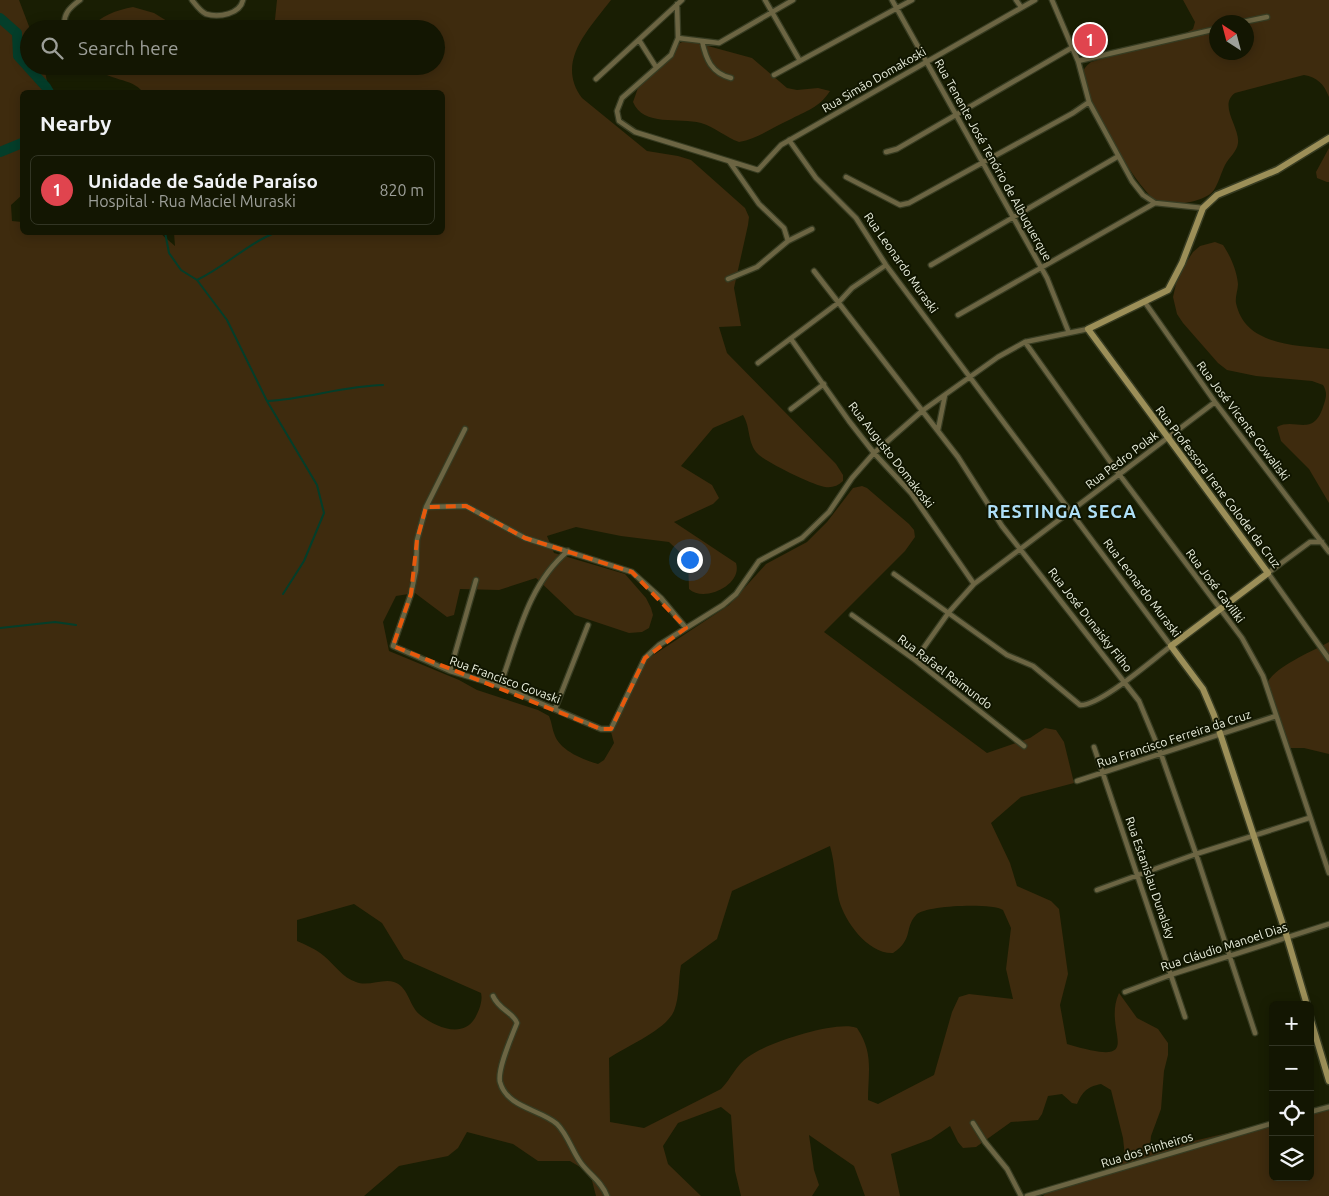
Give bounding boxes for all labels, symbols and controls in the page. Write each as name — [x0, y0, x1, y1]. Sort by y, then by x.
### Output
north arrow — [1209, 15, 1254, 60]
search box — [20, 20, 445, 75]
pin: 1 — [1074, 21, 1106, 59]
icon: search — [38, 34, 66, 62]
text: Search here — [78, 37, 178, 59]
street label: Rua Simão Domakoski — [819, 44, 928, 115]
street label: Rua Tenente José Tenório de Albuquerque — [932, 57, 1054, 263]
text: Nearby — [40, 111, 111, 135]
text: Unidade de Saúde Paraíso — [88, 170, 318, 192]
text: 1 — [52, 181, 62, 199]
text: 820 m — [379, 181, 424, 199]
text: Hospital · Rua Maciel Muraski — [88, 192, 296, 210]
street label: Rua Leonardo Muraski — [862, 210, 941, 315]
street label: Rua José Vicente Gowaliski — [1194, 359, 1292, 483]
street label: Rua Augusto Domakoski — [846, 399, 937, 510]
street label: Rua Professora Irene Colodel da Cruz — [1153, 403, 1284, 570]
street label: Rua Pedro Polak — [1083, 428, 1161, 491]
district label: RESTINGA SECA — [987, 501, 1137, 521]
street label: Rua Leonardo Muraski — [1101, 536, 1184, 639]
street label: Rua José Gaviliki — [1184, 546, 1247, 625]
your location — [677, 547, 703, 573]
street label: Rua José Dunaisky Filho — [1046, 565, 1135, 674]
street label: Rua Rafael Raimundo — [896, 632, 995, 711]
street label: Rua Francisco Govaski — [448, 653, 562, 706]
street label: Rua Francisco Ferreira da Cruz — [1095, 707, 1253, 770]
street label: Rua Estanislau Dunalsky — [1123, 815, 1178, 941]
street label: Rua Cláudio Manoel Dias — [1159, 920, 1289, 973]
map controls — [1269, 1001, 1314, 1181]
button: + — [1269, 1001, 1314, 1046]
button: − — [1269, 1046, 1314, 1091]
button: locate — [1269, 1091, 1314, 1136]
street label: Rua dos Pinheiros — [1099, 1129, 1194, 1170]
button: layers — [1269, 1136, 1314, 1181]

